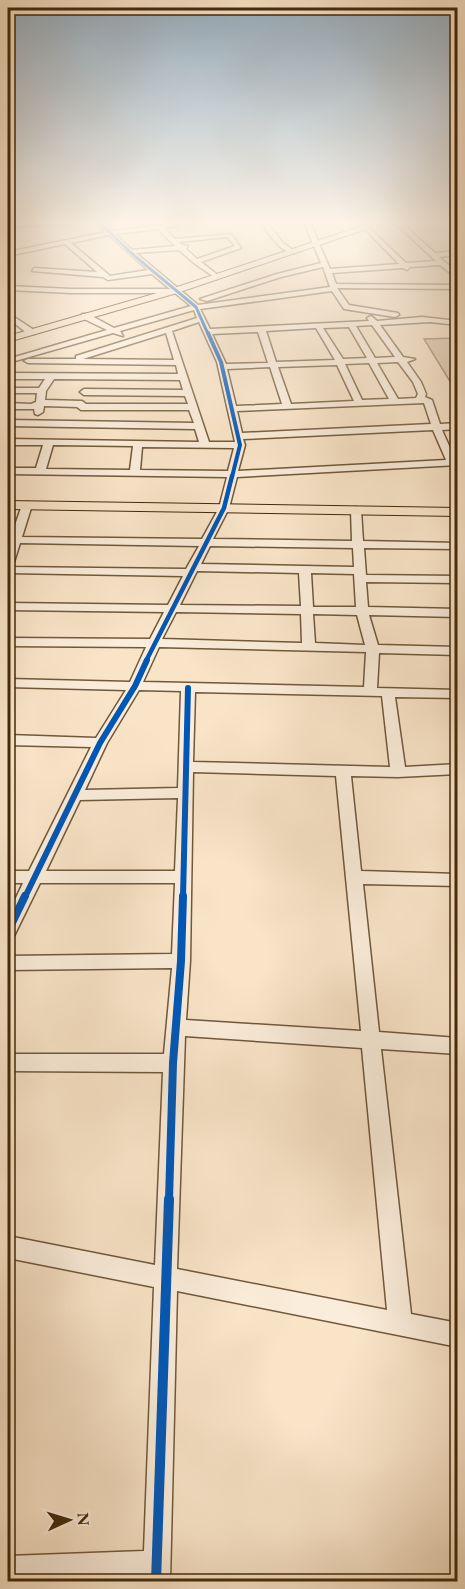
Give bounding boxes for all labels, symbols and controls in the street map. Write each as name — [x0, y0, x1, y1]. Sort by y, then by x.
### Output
north arrow — [39, 1490, 99, 1550]
text: N — [73, 1512, 94, 1526]

